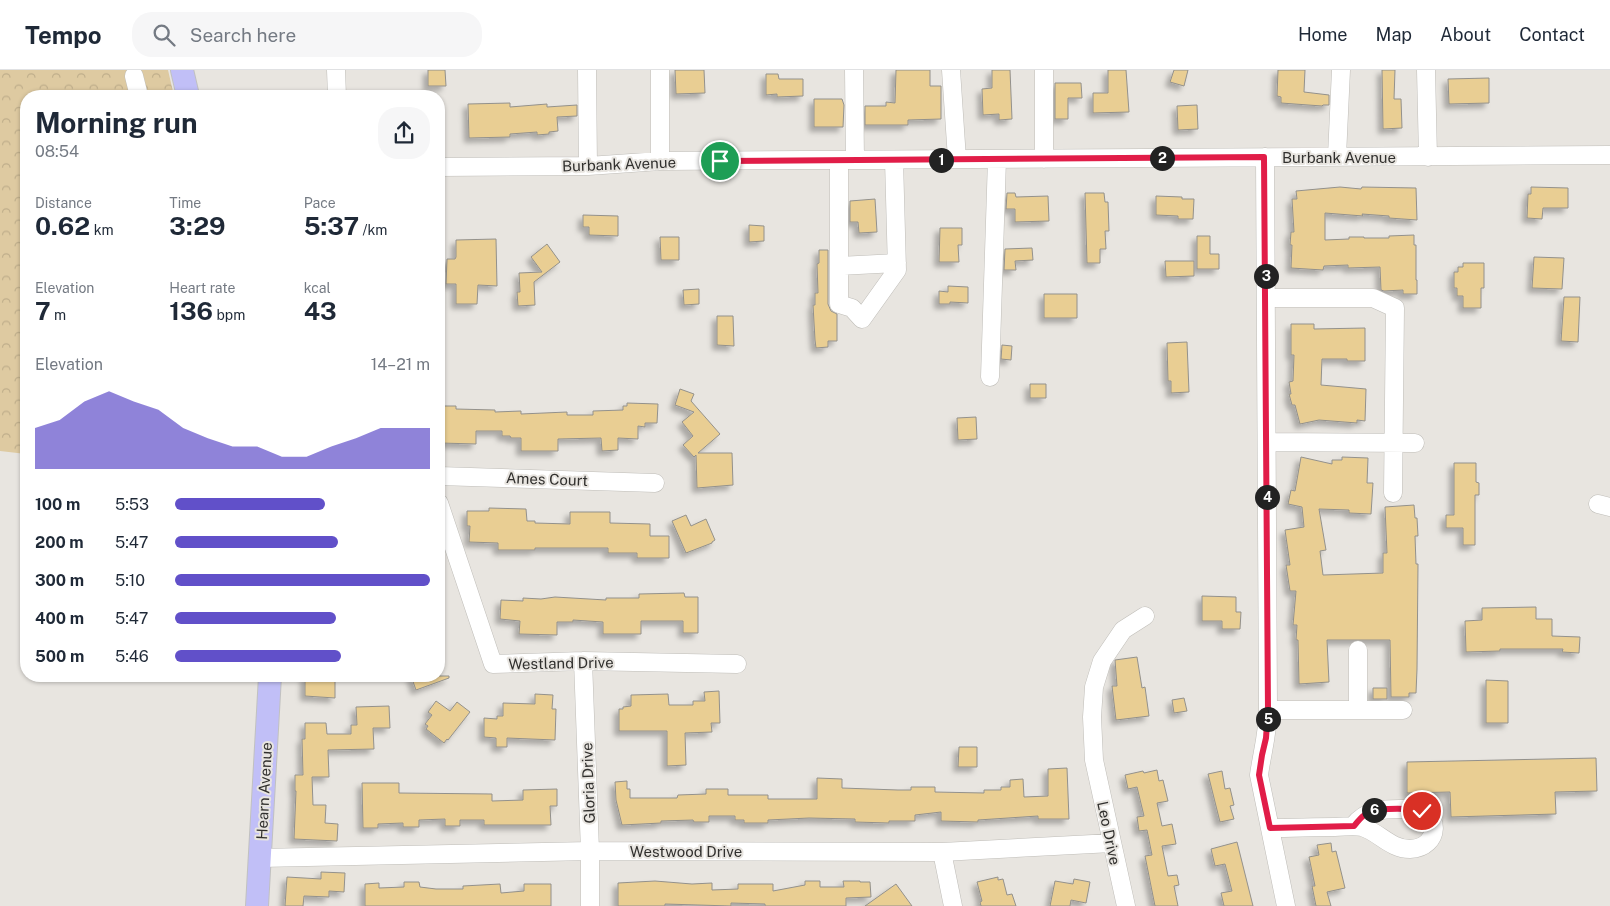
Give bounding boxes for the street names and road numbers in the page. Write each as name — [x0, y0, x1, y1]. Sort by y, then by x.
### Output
street label: Burbank Avenue — [1282, 149, 1396, 166]
street label: Burbank Avenue — [562, 154, 676, 174]
street label: Ames Court — [506, 469, 589, 489]
street label: Westland Drive — [508, 654, 614, 672]
street label: Hearn Avenue — [253, 742, 275, 840]
street label: Gloria Drive — [578, 742, 598, 824]
street label: Leo Drive — [1094, 800, 1124, 866]
street label: Westwood Drive — [630, 843, 742, 860]

